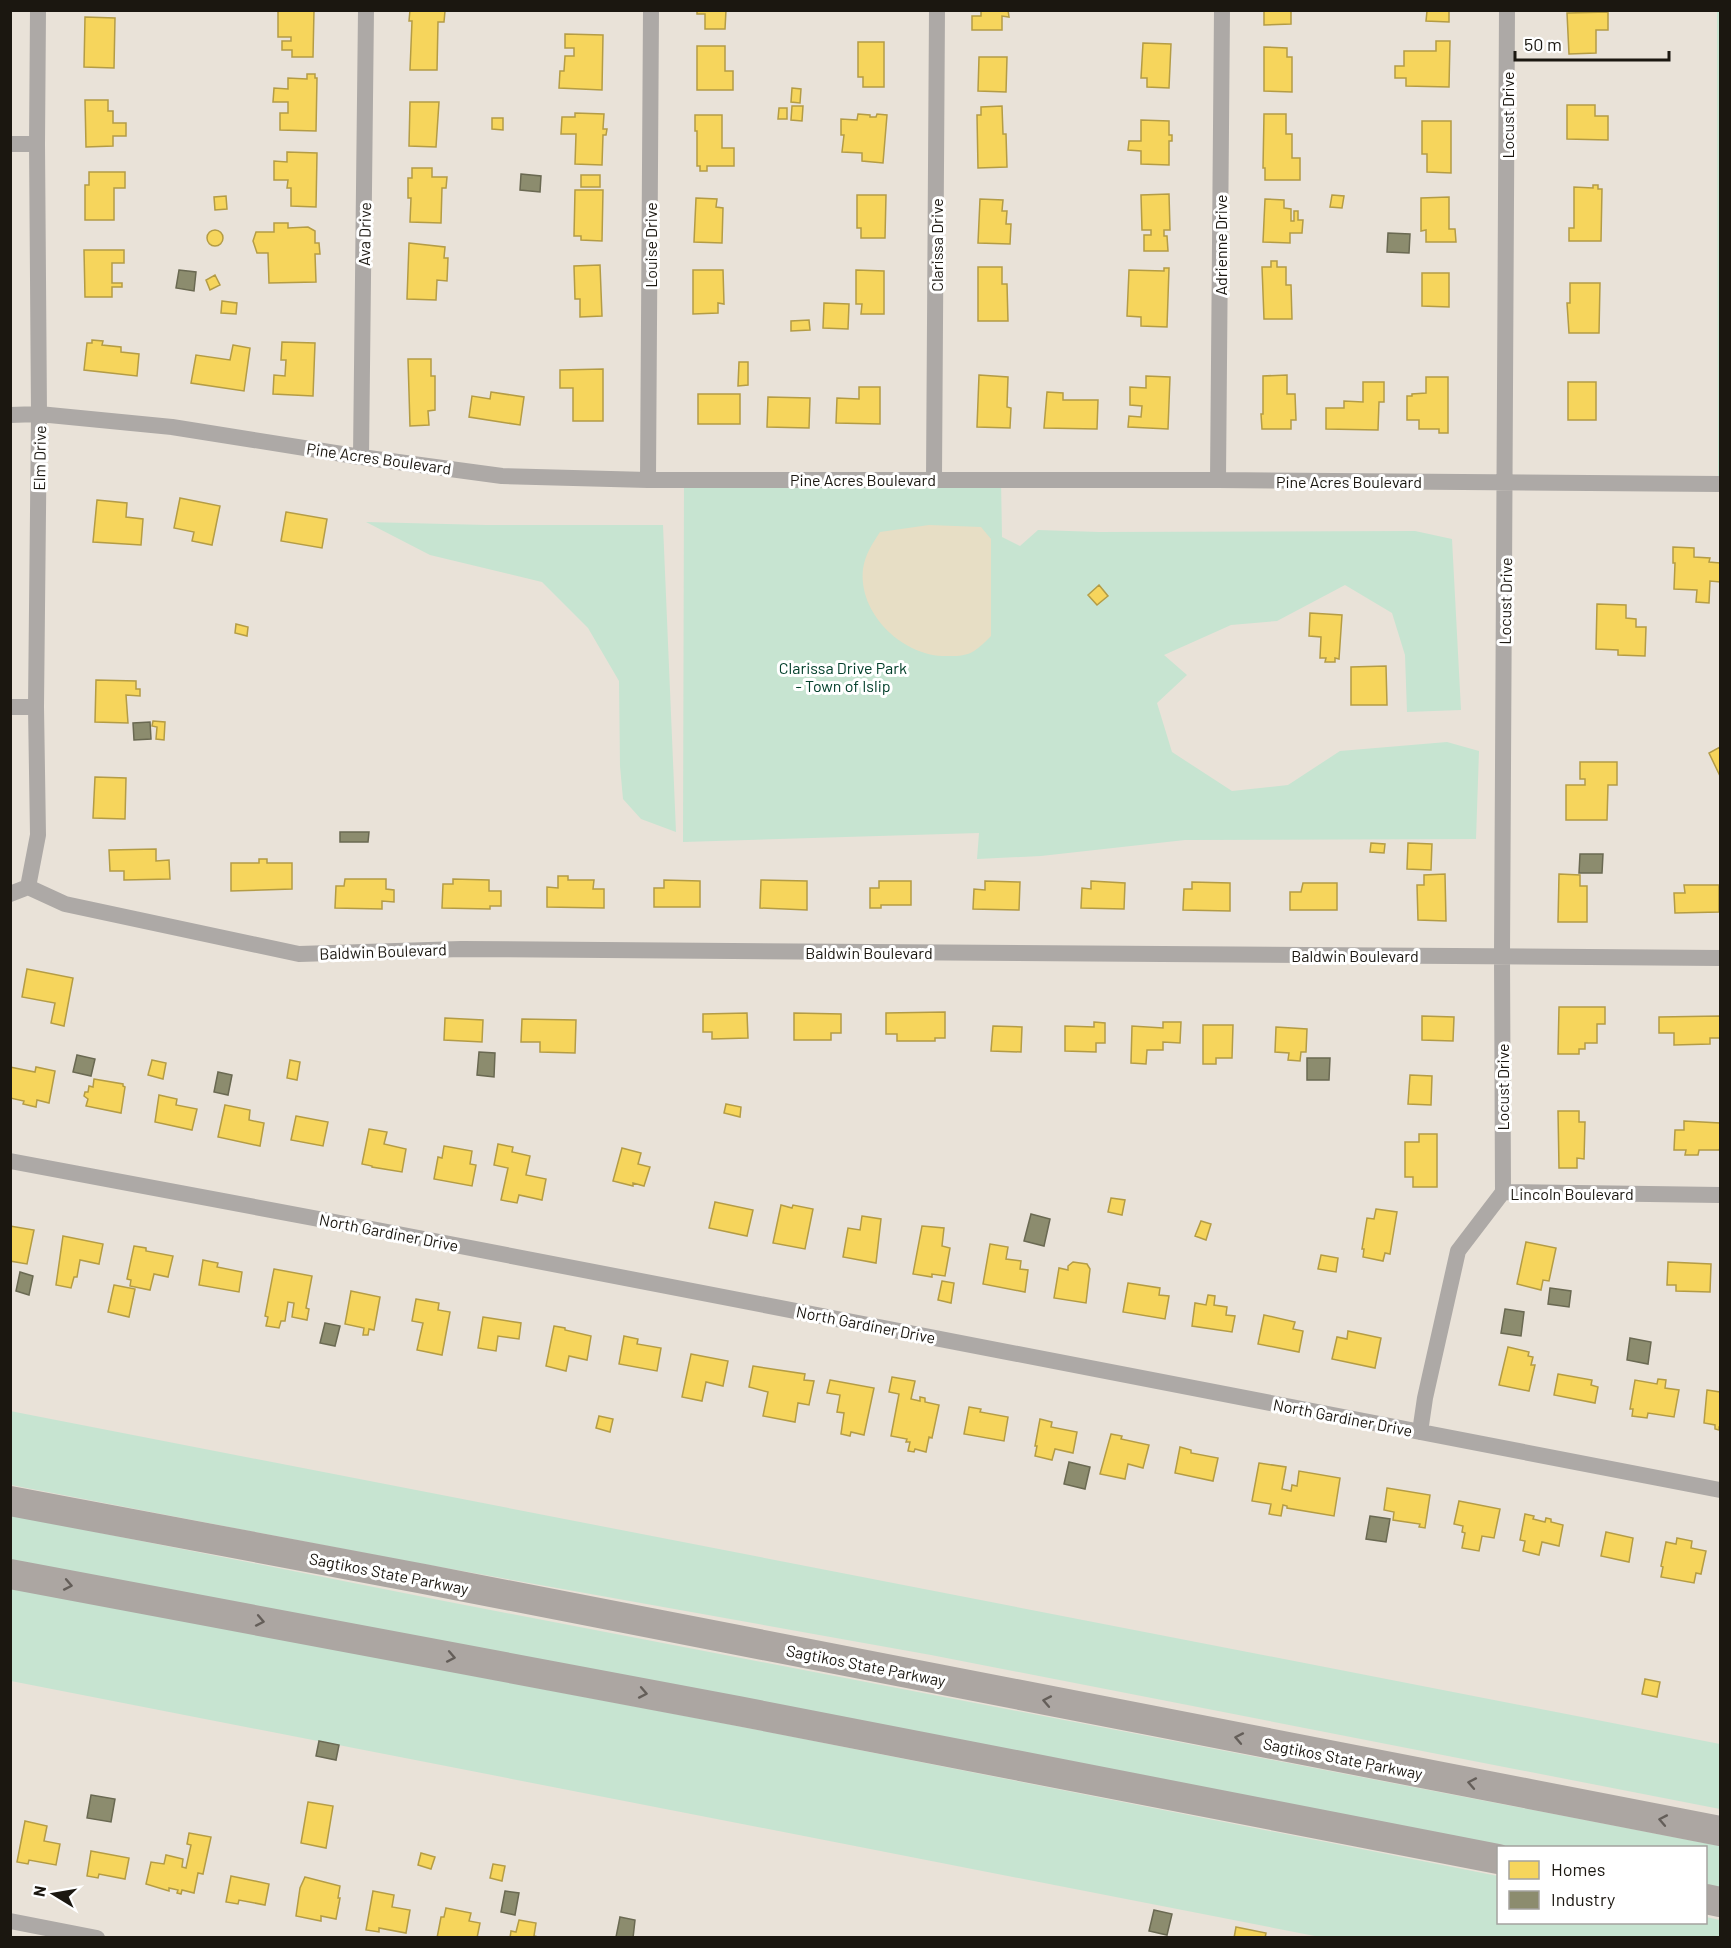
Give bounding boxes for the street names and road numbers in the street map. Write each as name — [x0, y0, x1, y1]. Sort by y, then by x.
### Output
street label: Locust Drive — [1498, 71, 1517, 159]
street label: Adrienne Drive — [1211, 194, 1230, 296]
street label: Clarissa Drive — [927, 198, 946, 292]
street label: Ava Drive — [354, 202, 374, 266]
street label: Louise Drive — [641, 202, 660, 288]
street label: Elm Drive — [29, 425, 49, 491]
street label: Pine Acres Boulevard — [305, 438, 453, 478]
street label: Pine Acres Boulevard — [790, 470, 936, 489]
street label: Pine Acres Boulevard — [1276, 472, 1422, 491]
street label: Locust Drive — [1495, 557, 1515, 645]
street label: Baldwin Boulevard — [319, 939, 447, 963]
street label: Baldwin Boulevard — [805, 943, 933, 962]
street label: Baldwin Boulevard — [1291, 946, 1419, 965]
street label: Locust Drive — [1493, 1043, 1512, 1131]
street label: Lincoln Boulevard — [1510, 1184, 1634, 1203]
street label: North Gardiner Drive — [318, 1209, 460, 1255]
street label: North Gardiner Drive — [795, 1301, 937, 1347]
street label: North Gardiner Drive — [1272, 1394, 1414, 1440]
street label: Sagtikos State Parkway — [308, 1548, 471, 1598]
street label: Sagtikos State Parkway — [785, 1640, 948, 1690]
street label: Sagtikos State Parkway — [1262, 1733, 1425, 1783]

